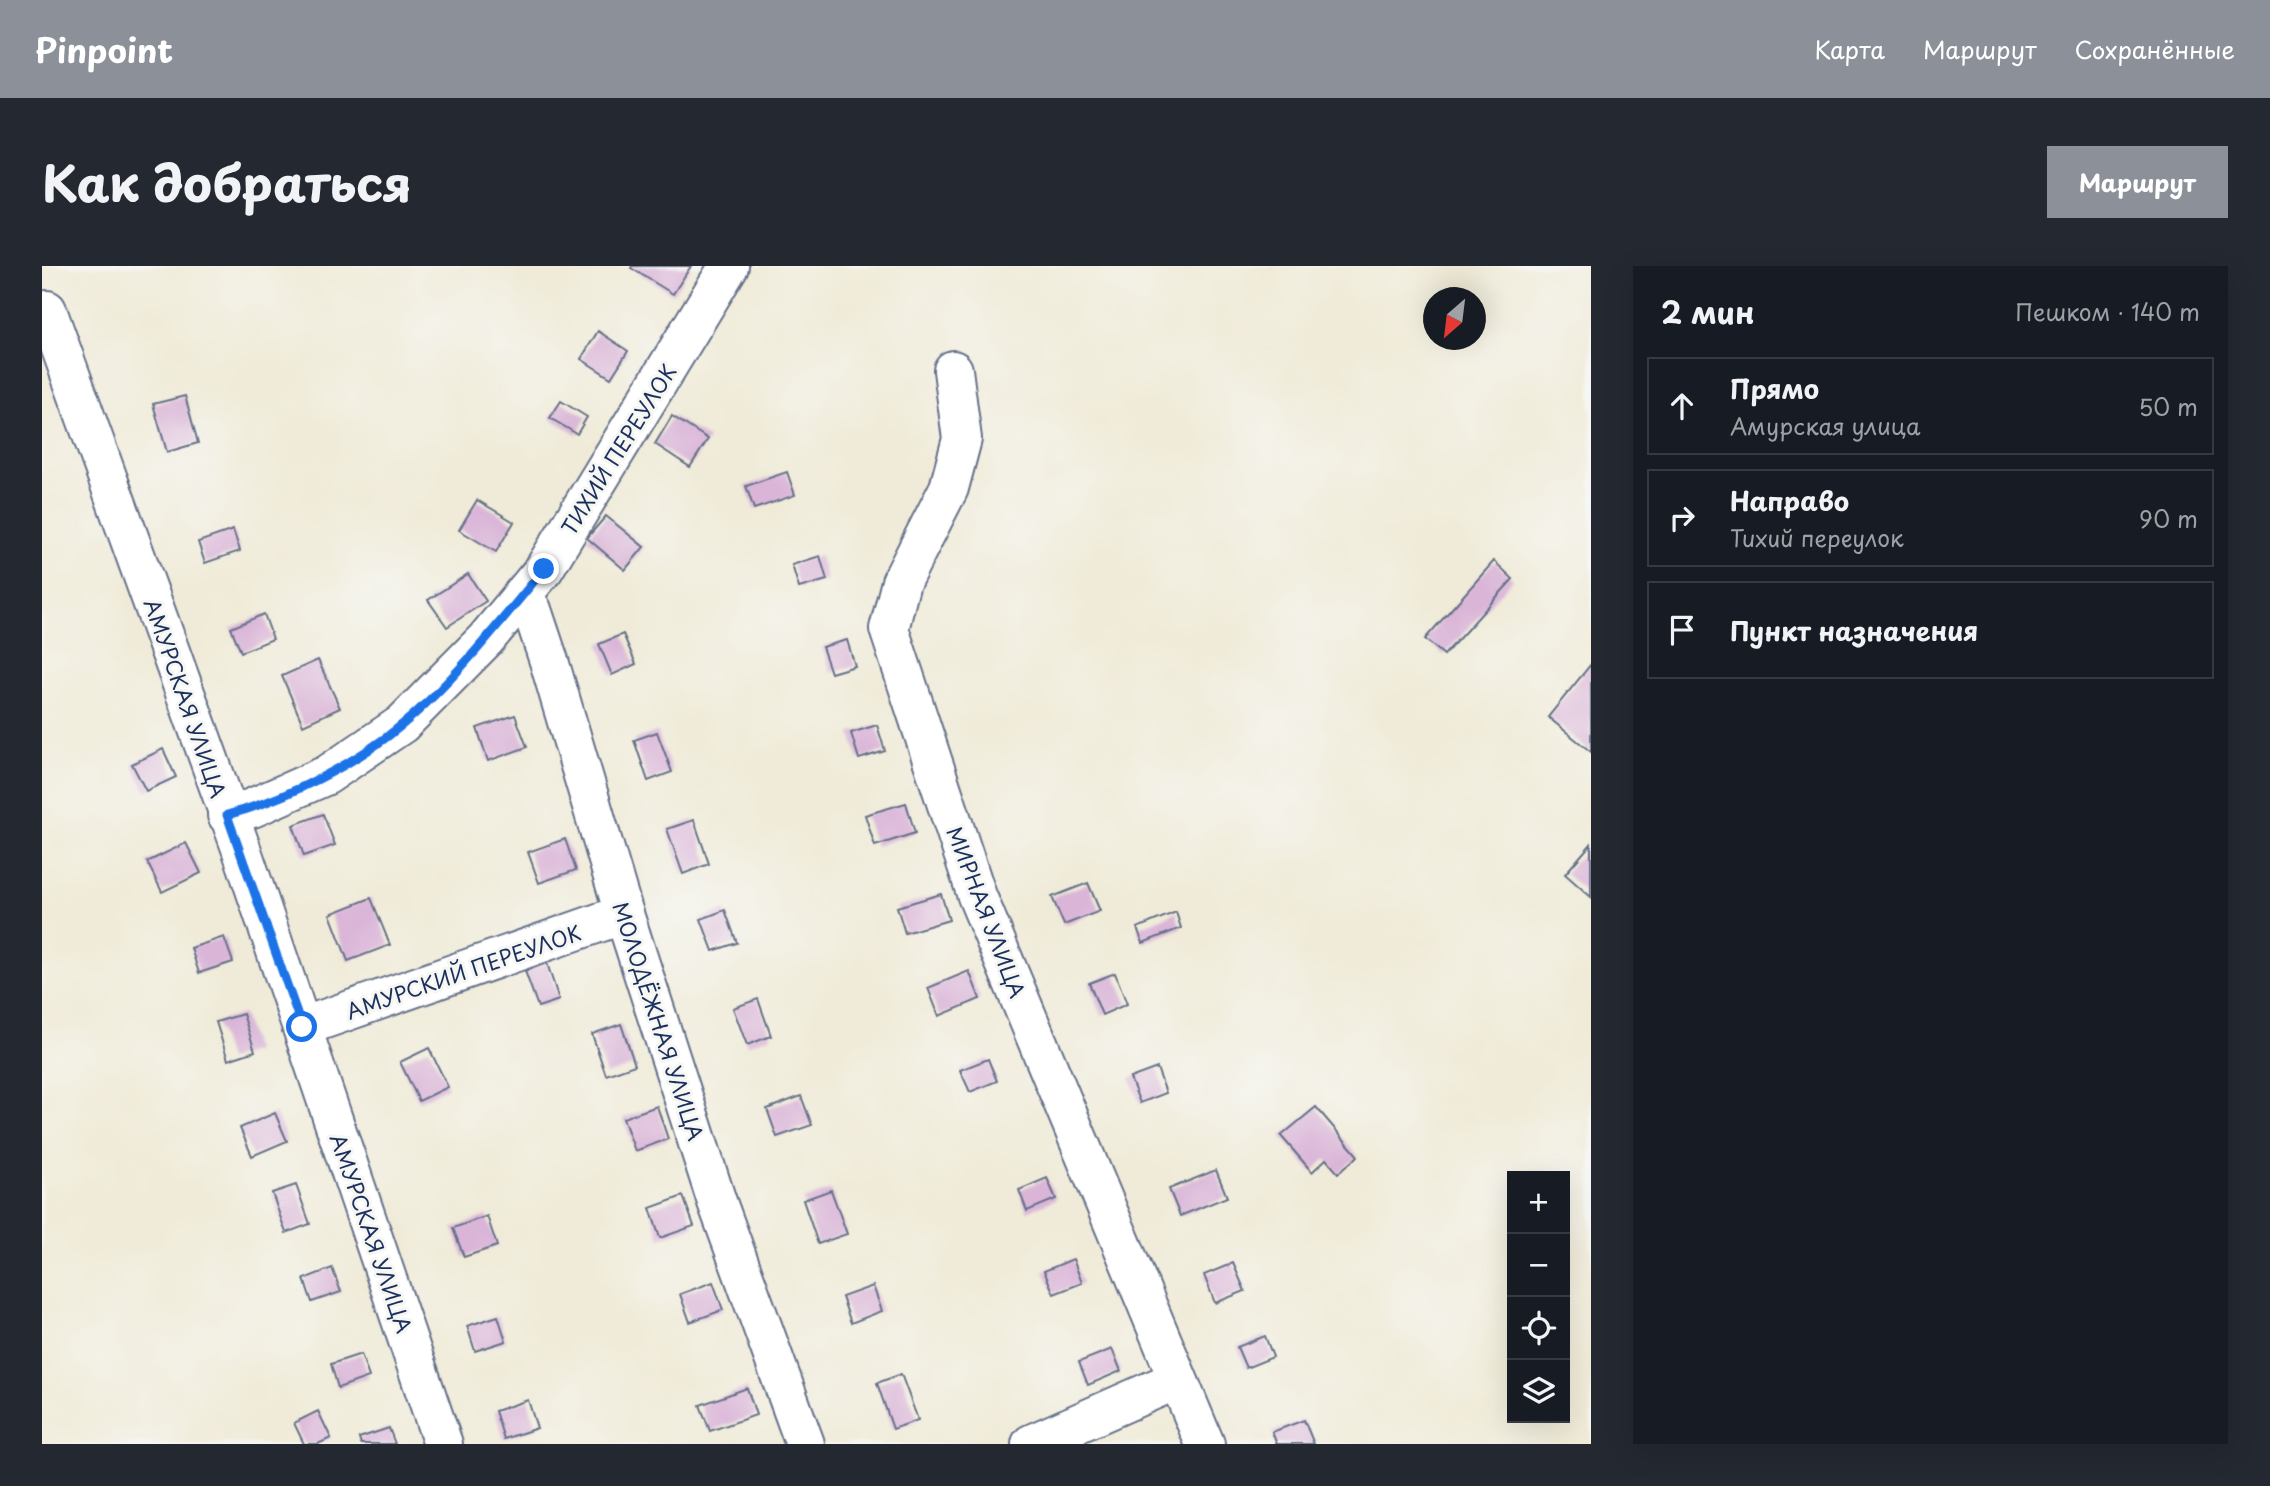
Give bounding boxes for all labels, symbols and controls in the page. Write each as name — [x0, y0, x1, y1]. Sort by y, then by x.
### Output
text: Pinpoint — [35, 24, 173, 74]
text: Карта — [1814, 31, 1885, 67]
text: Маршрут — [1923, 31, 2037, 67]
text: Сохранённые — [2075, 31, 2235, 67]
text: Как добраться — [42, 145, 412, 219]
button: Маршрут — [2047, 146, 2228, 218]
north arrow — [1423, 287, 1486, 350]
text: 2 мин — [1661, 289, 1755, 334]
text: Пешком · 140 m — [2015, 294, 2200, 329]
street label: ТИХИЙ ПЕРЕУЛОК — [553, 358, 683, 540]
text: Прямо — [1730, 369, 1819, 408]
icon: ahead — [1663, 387, 1701, 425]
text: 50 m — [2138, 389, 2198, 424]
text: Амурская улица — [1730, 408, 1920, 443]
text: Направо — [1730, 481, 1849, 520]
icon: right — [1663, 499, 1701, 537]
text: 90 m — [2139, 501, 2198, 536]
text: Тихий переулок — [1730, 520, 1904, 555]
route end — [528, 553, 559, 584]
street label: АМУРСКАЯ УЛИЦА — [137, 594, 235, 802]
icon: arrive — [1663, 611, 1701, 649]
text: Пункт назначения — [1730, 611, 1978, 650]
street label: МИРНАЯ УЛИЦА — [940, 822, 1034, 1002]
street label: МОЛОДЁЖНАЯ УЛИЦА — [605, 897, 713, 1145]
street label: АМУРСКИЙ ПЕРЕУЛОК — [341, 916, 585, 1026]
route start — [286, 1011, 317, 1042]
street label: АМУРСКАЯ УЛИЦА — [323, 1129, 421, 1337]
map controls — [1507, 1171, 1570, 1423]
button: + — [1507, 1171, 1570, 1234]
button: − — [1507, 1234, 1570, 1297]
button: locate — [1507, 1297, 1570, 1360]
button: layers — [1507, 1360, 1570, 1423]

